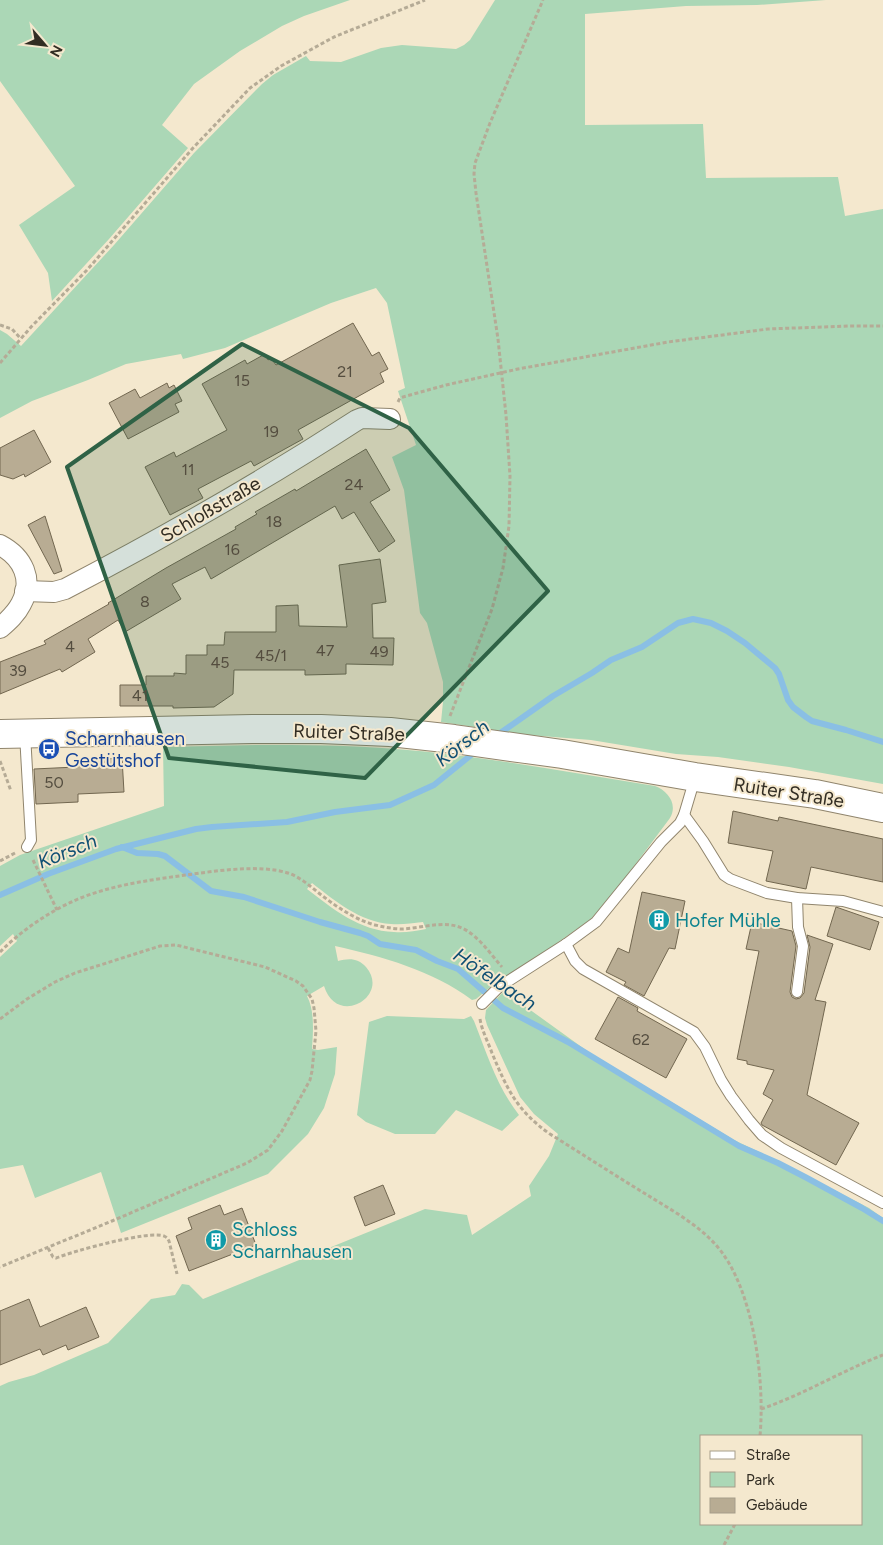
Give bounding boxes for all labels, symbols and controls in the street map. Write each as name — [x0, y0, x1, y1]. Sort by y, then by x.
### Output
north arrow — [20, 20, 70, 70]
text: N — [46, 42, 66, 60]
house number: 21 — [337, 362, 353, 381]
house number: 15 — [234, 371, 250, 390]
house number: 19 — [263, 422, 279, 441]
house number: 11 — [181, 460, 195, 479]
street label: Schloßstraße — [156, 472, 264, 547]
house number: 24 — [345, 475, 363, 494]
house number: 18 — [266, 512, 282, 531]
house number: 16 — [224, 540, 240, 559]
house number: 8 — [140, 592, 150, 611]
house number: 4 — [65, 637, 75, 656]
house number: 47 — [316, 641, 335, 660]
house number: 49 — [370, 642, 389, 661]
house number: 45/1 — [255, 646, 287, 665]
house number: 45 — [210, 653, 230, 672]
house number: 39 — [9, 661, 27, 680]
house number: 41 — [132, 686, 148, 705]
water label: Körsch — [430, 714, 494, 772]
street label: Ruiter Straße — [293, 719, 405, 746]
place label: Scharnhausen Gestütshof — [65, 727, 185, 772]
bus stop icon: Scharnhausen Gestütshof — [37, 737, 61, 761]
street label: Ruiter Straße — [732, 772, 846, 813]
house number: 50 — [44, 773, 64, 792]
water label: Körsch — [34, 828, 100, 874]
building icon: Hofer Mühle — [647, 908, 671, 932]
place label: Hofer Mühle — [675, 909, 781, 932]
water label: Höfelbach — [449, 943, 541, 1015]
house number: 62 — [632, 1030, 650, 1049]
place label: Schloss Scharnhausen — [232, 1218, 352, 1263]
building icon: Schloss Scharnhausen — [204, 1228, 228, 1252]
legend — [700, 1435, 863, 1525]
text: Straße — [746, 1446, 790, 1464]
text: Park — [746, 1471, 775, 1489]
text: Gebäude — [746, 1496, 807, 1514]

